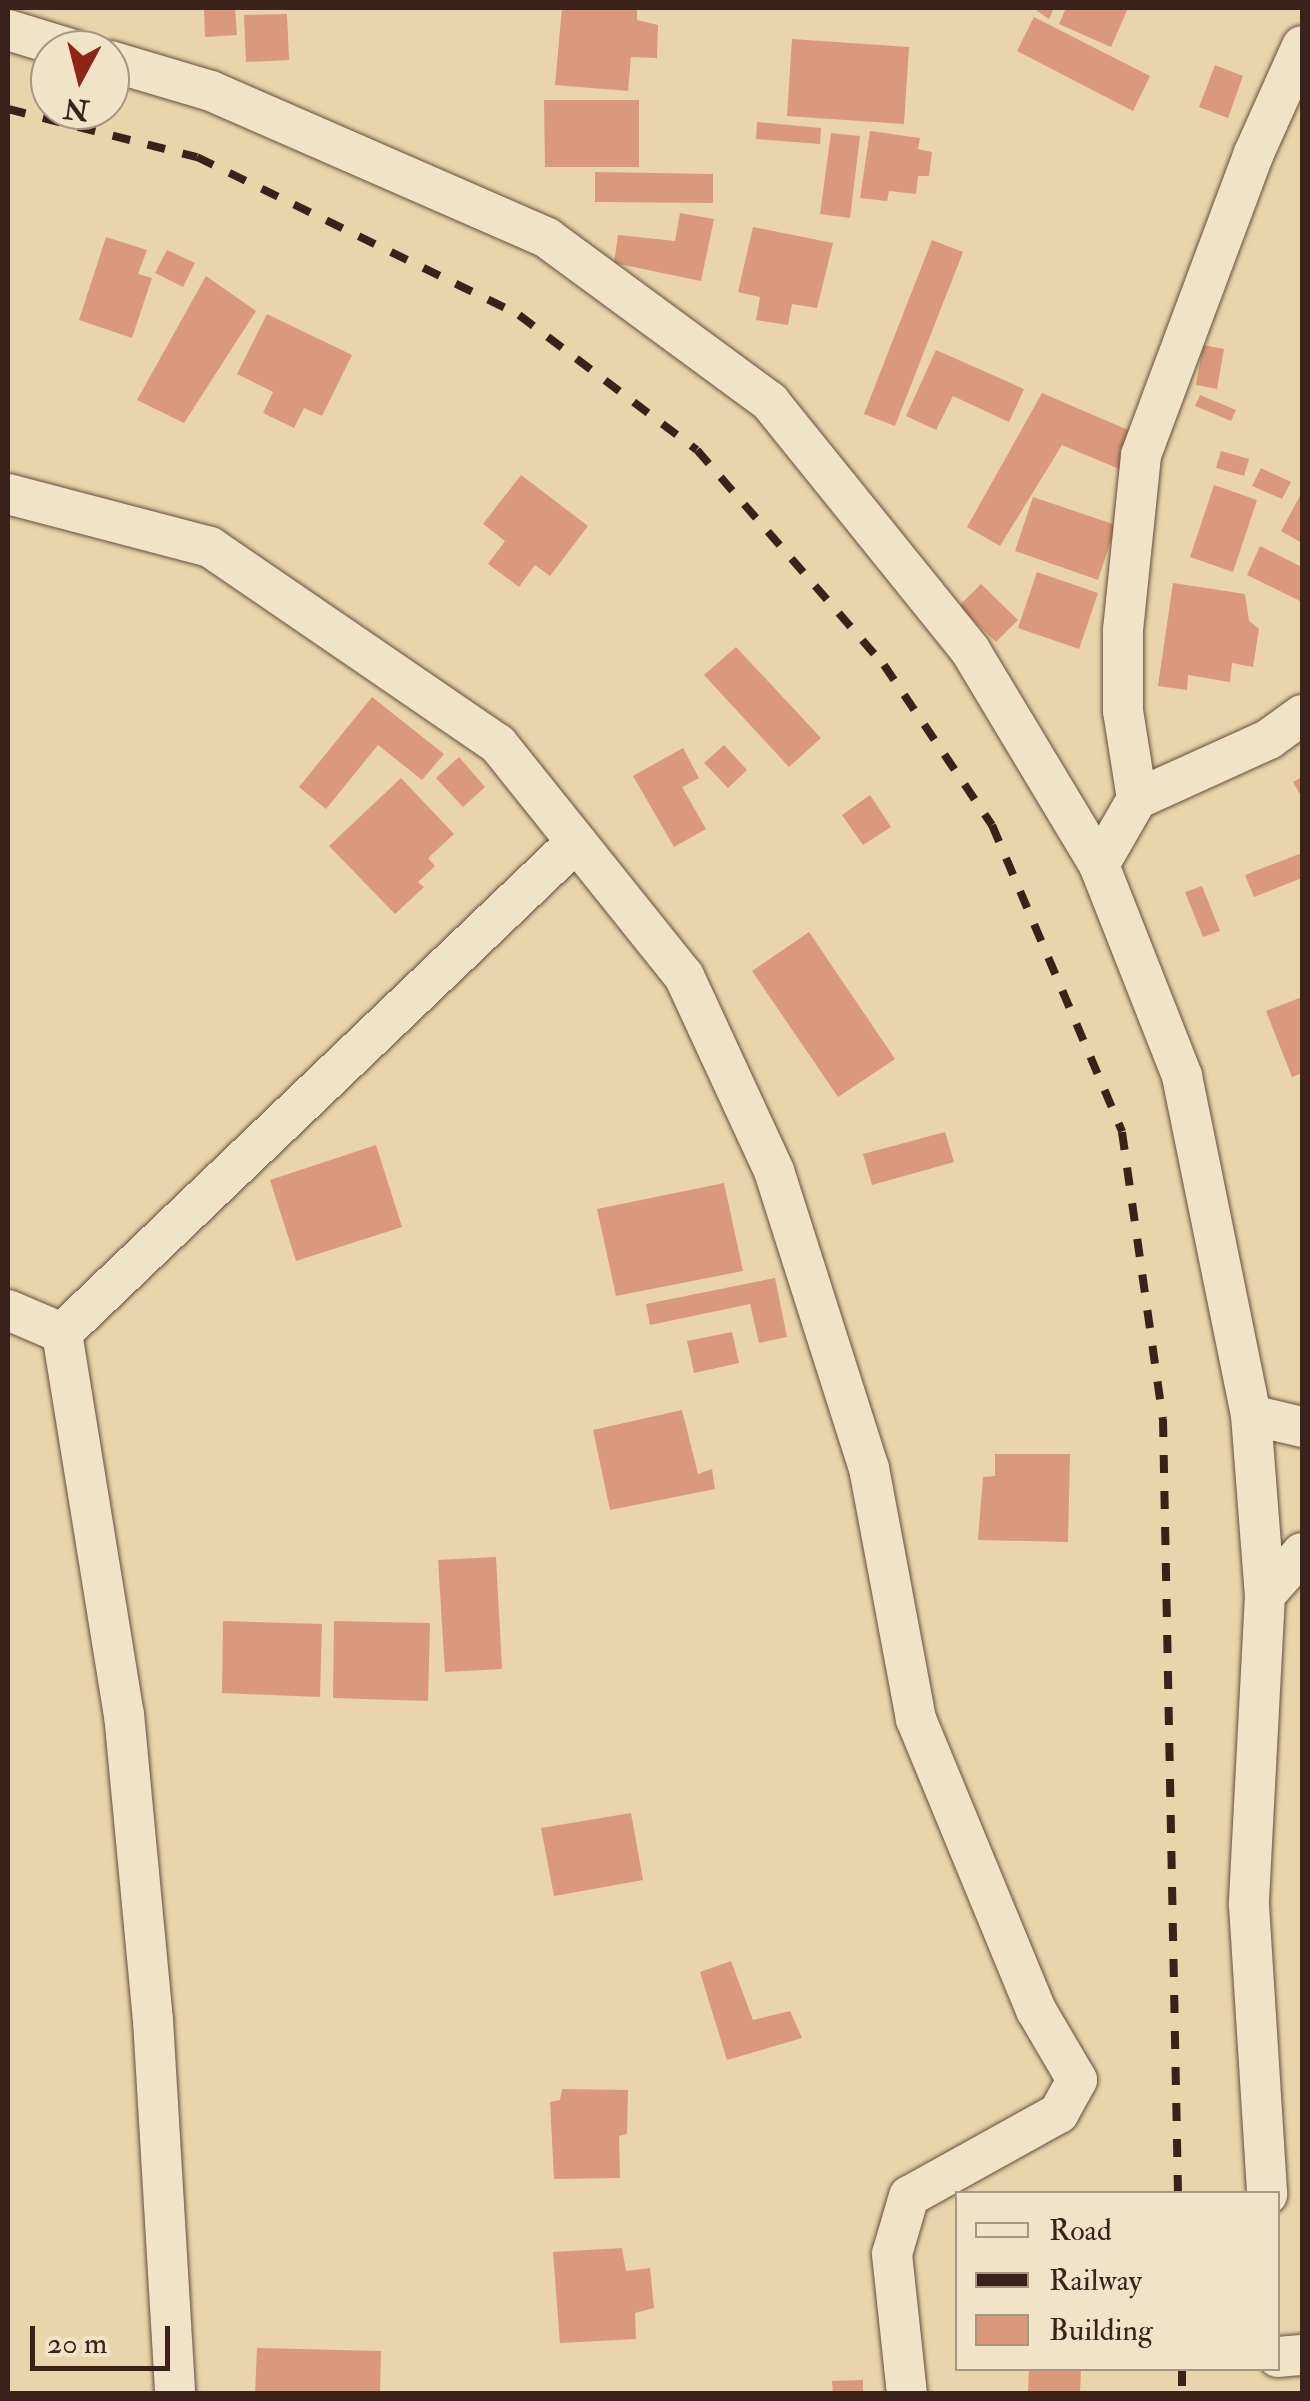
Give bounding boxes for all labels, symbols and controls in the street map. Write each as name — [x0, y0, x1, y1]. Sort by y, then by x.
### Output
north arrow — [30, 30, 130, 130]
text: N — [62, 89, 91, 127]
legend — [955, 2191, 1280, 2371]
text: Road — [1049, 2212, 1112, 2249]
text: Railway — [1049, 2262, 1142, 2299]
scale bar — [35, 2306, 175, 2368]
text: Building — [1049, 2312, 1153, 2349]
text: 20 m — [47, 2325, 107, 2362]

